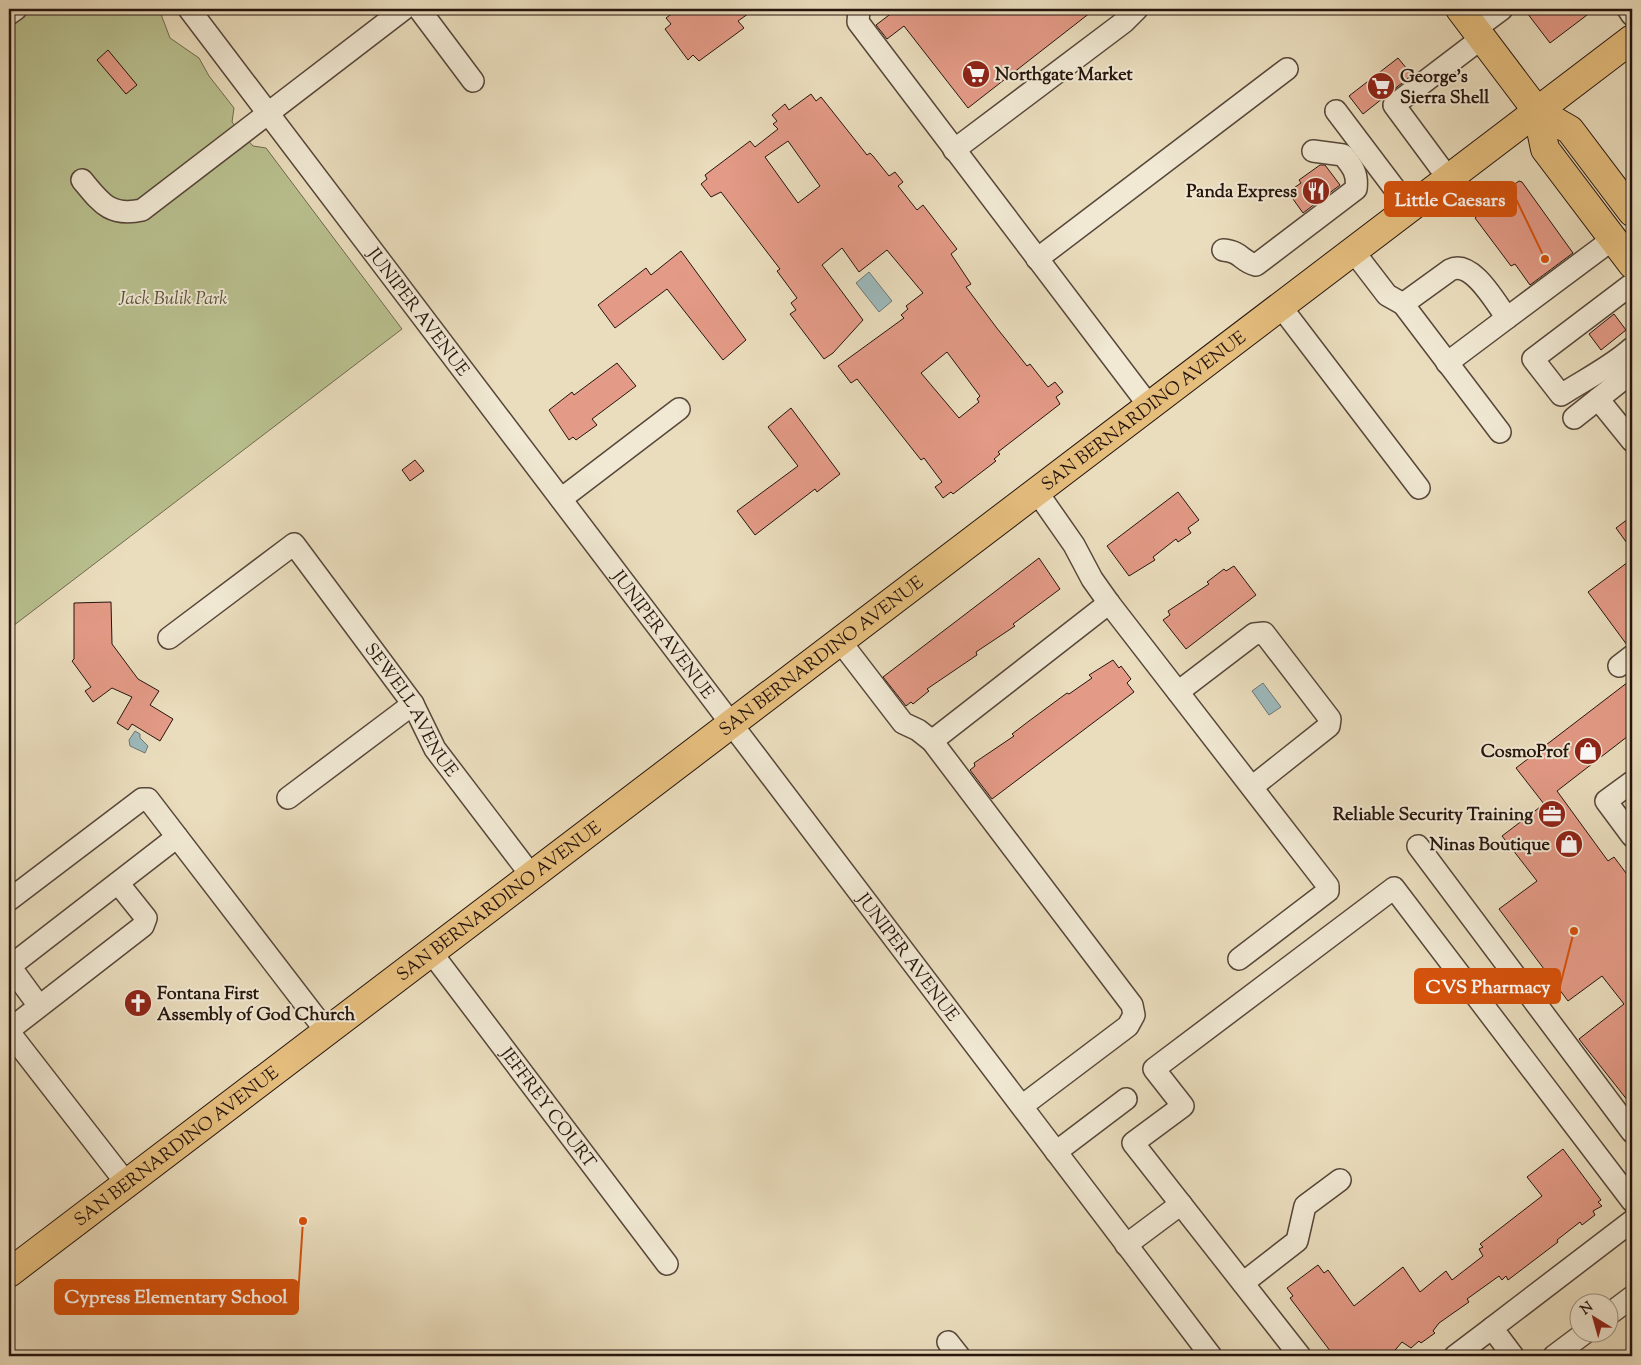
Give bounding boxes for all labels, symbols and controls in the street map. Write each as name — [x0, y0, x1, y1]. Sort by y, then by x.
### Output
supermarket icon: Northgate Market — [961, 59, 991, 89]
place label: Northgate Market — [995, 63, 1134, 89]
place label: George's Sierra Shell — [1400, 65, 1490, 112]
supermarket icon: George's Sierra Shell — [1366, 71, 1396, 101]
restaurant icon: Panda Express — [1301, 176, 1331, 206]
place label: Panda Express — [1186, 180, 1297, 206]
callout: Little Caesars — [1385, 182, 1516, 216]
text: Little Caesars — [1395, 188, 1506, 215]
street label: JUNIPER AVENUE — [359, 242, 474, 383]
park label: Jack Bulik Park — [118, 287, 227, 313]
street label: SAN BERNARDINO AVENUE — [1037, 326, 1252, 498]
street label: JUNIPER AVENUE — [604, 565, 719, 705]
street label: SAN BERNARDINO AVENUE — [714, 571, 930, 744]
street label: SEWELL AVENUE — [357, 638, 463, 784]
shop icon: CosmoProf — [1573, 736, 1603, 766]
place label: CosmoProf — [1481, 740, 1571, 766]
office icon: Reliable Security Training — [1537, 799, 1567, 829]
place label: Reliable Security Training — [1333, 803, 1533, 829]
street label: SAN BERNARDINO AVENUE — [392, 816, 608, 989]
shop icon: Ninas Boutique — [1554, 829, 1584, 859]
place label: Ninas Boutique — [1429, 833, 1551, 859]
street label: JUNIPER AVENUE — [849, 888, 964, 1028]
callout: CVS Pharmacy — [1415, 969, 1560, 1003]
text: CVS Pharmacy — [1426, 975, 1551, 1002]
place label: Fontana First Assembly of God Church — [157, 982, 356, 1029]
church icon: Fontana First Assembly of God Church — [123, 988, 153, 1018]
street label: JEFFREY COURT — [492, 1042, 601, 1175]
street label: SAN BERNARDINO AVENUE — [70, 1061, 285, 1234]
callout: Cypress Elementary School — [55, 1280, 298, 1314]
text: Cypress Elementary School — [64, 1285, 288, 1312]
north arrow — [1568, 1292, 1618, 1342]
text: N — [1577, 1298, 1598, 1321]

